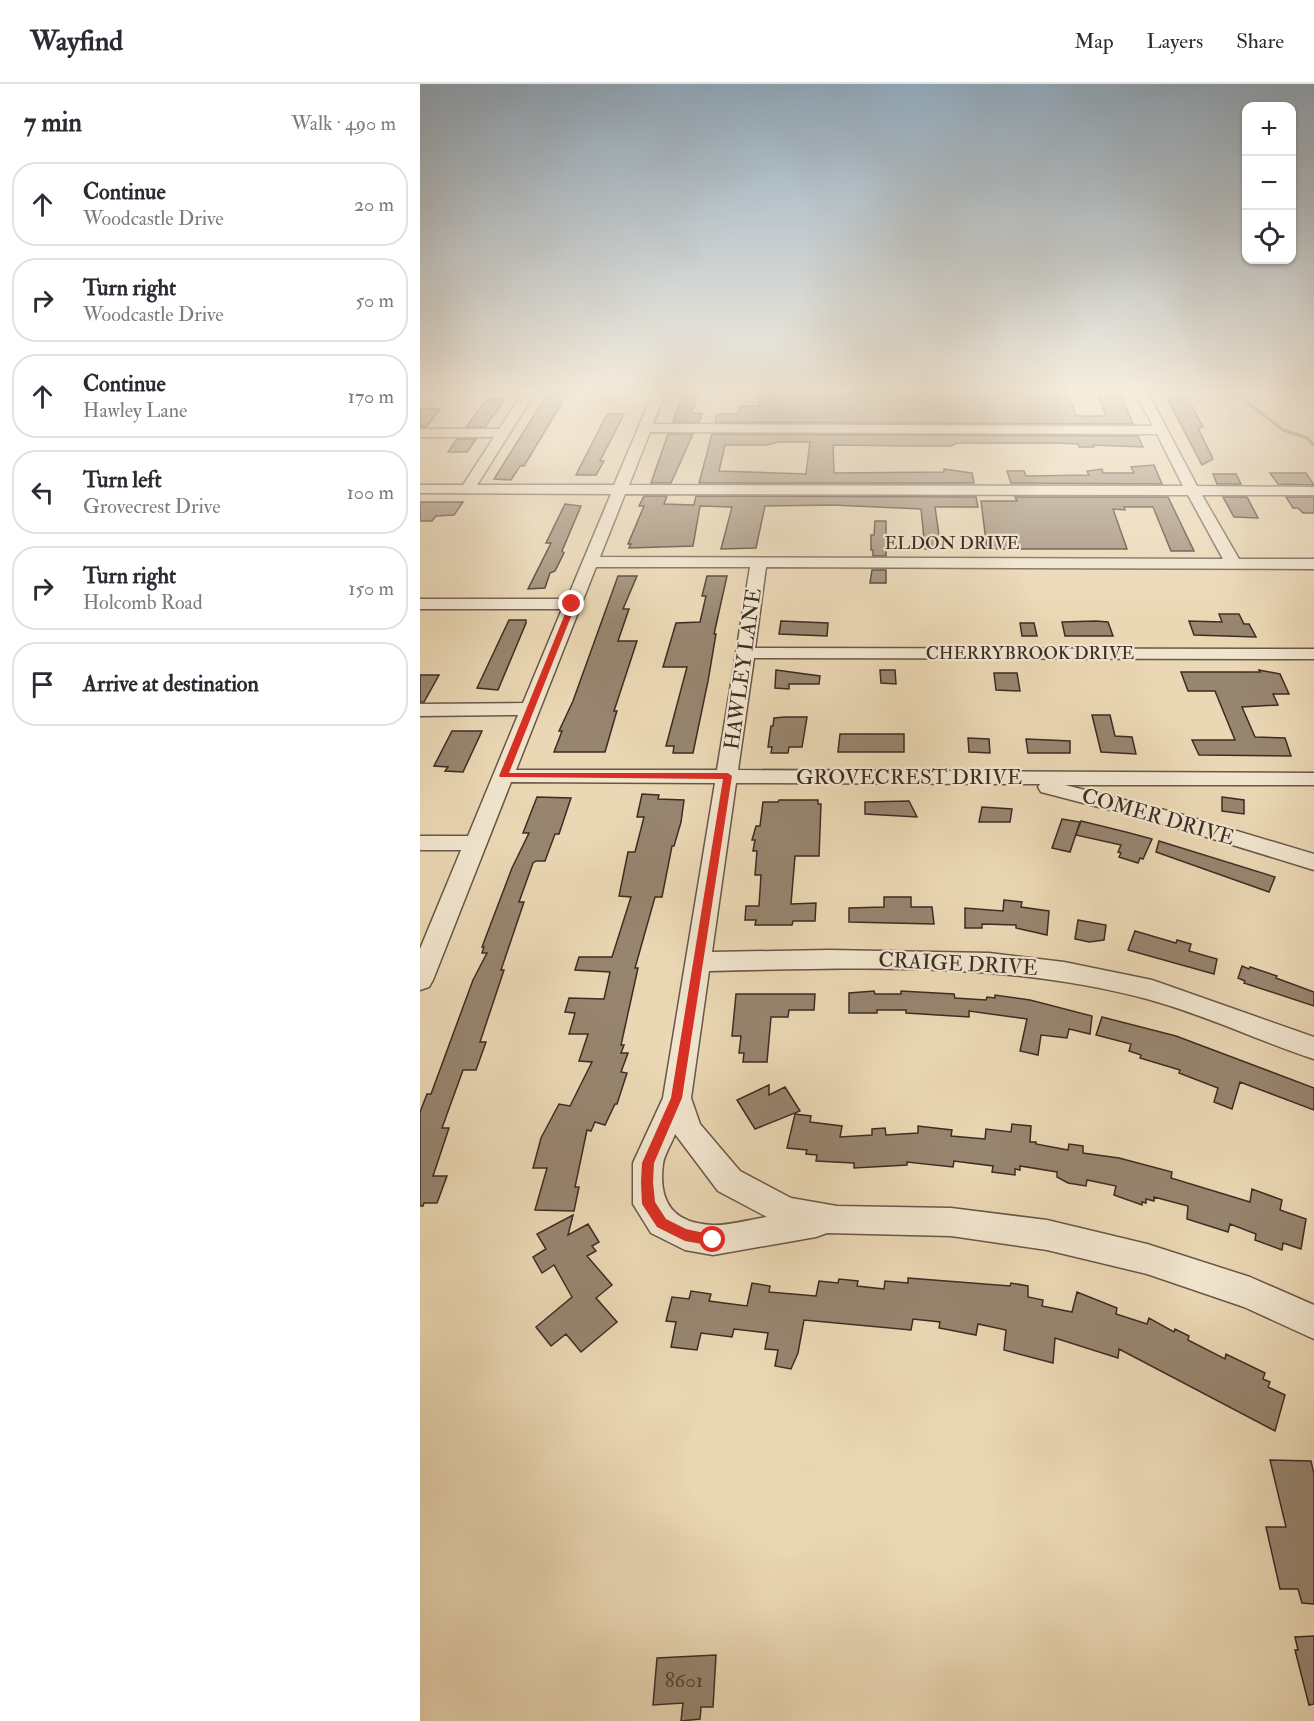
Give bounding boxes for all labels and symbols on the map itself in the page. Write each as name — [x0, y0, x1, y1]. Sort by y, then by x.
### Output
street label: ELDON DRIVE — [884, 532, 1020, 555]
street label: HAWLEY LANE — [718, 587, 768, 751]
route end — [558, 590, 584, 616]
street label: CHERRYBROOK DRIVE — [926, 642, 1134, 665]
street label: GROVECREST DRIVE — [796, 764, 1022, 791]
street label: COMER DRIVE — [1079, 782, 1237, 852]
street label: CRAIGE DRIVE — [878, 946, 1038, 982]
route start — [699, 1226, 725, 1252]
house number: 8601 — [665, 1667, 703, 1694]

